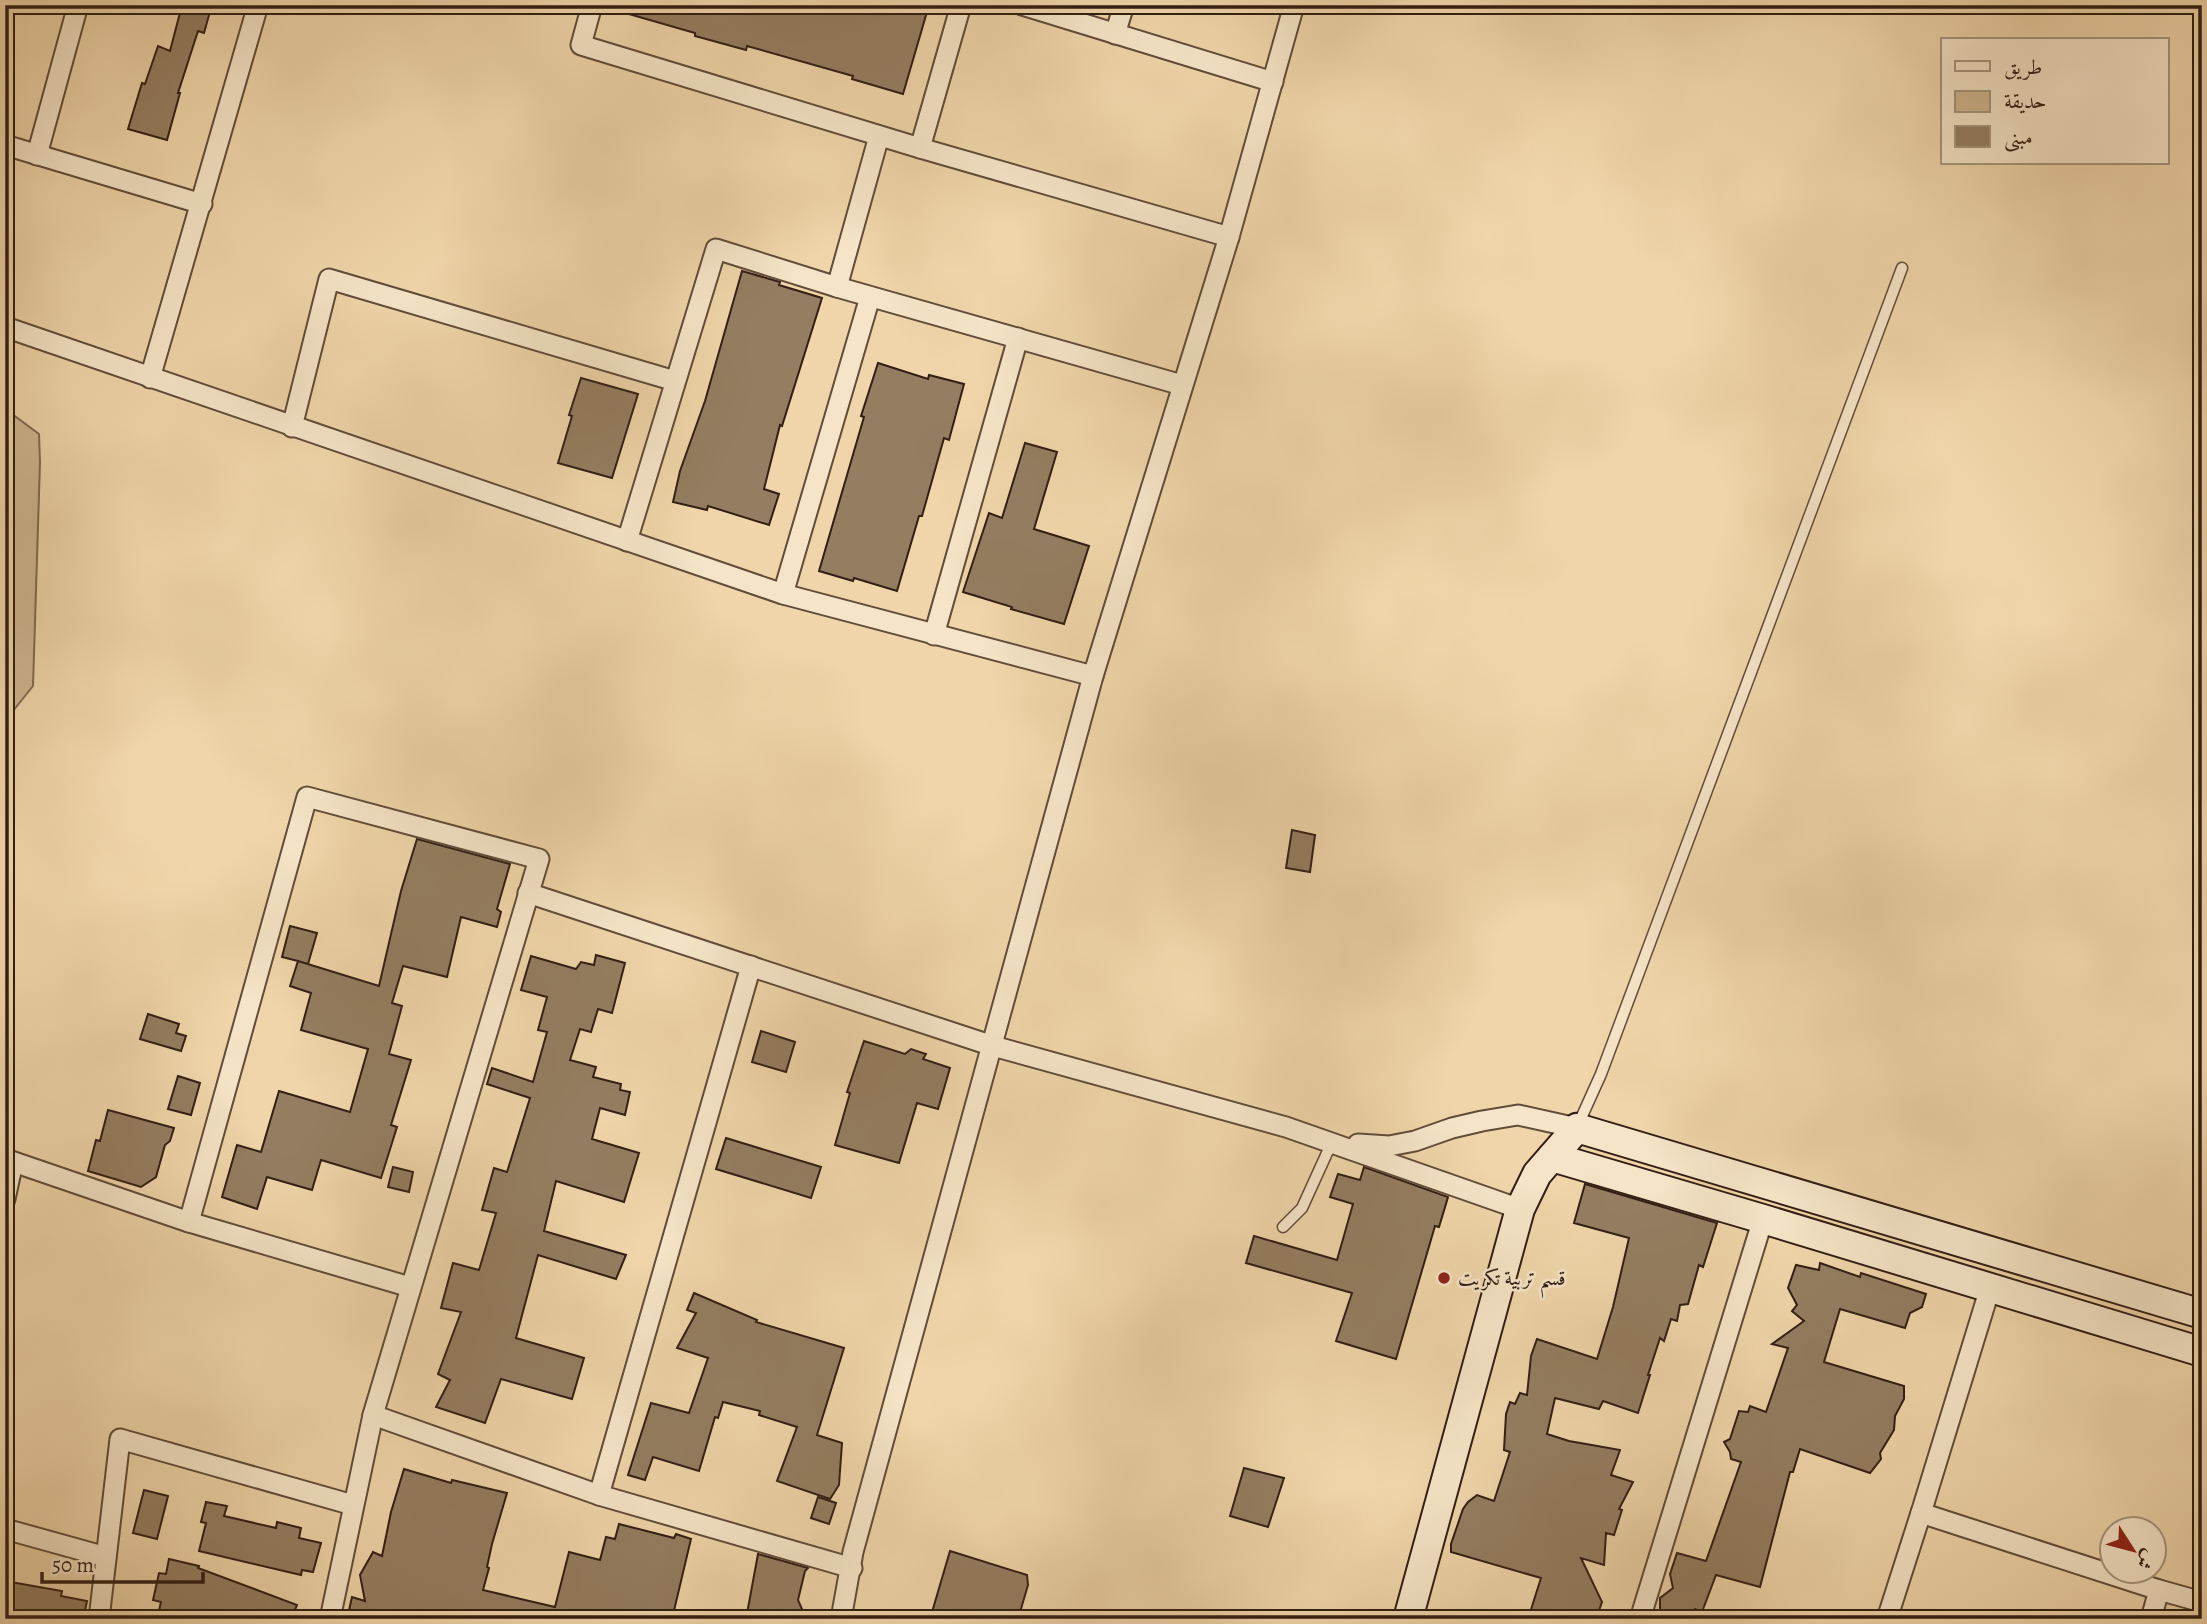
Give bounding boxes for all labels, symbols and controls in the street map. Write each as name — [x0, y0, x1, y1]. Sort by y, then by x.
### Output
legend — [1941, 38, 2168, 164]
text: طريق — [2004, 53, 2042, 81]
text: حديقة — [2004, 87, 2047, 115]
text: مبنى — [2004, 123, 2033, 152]
place label: قسم تربية تكريت — [1458, 1264, 1566, 1299]
marker: قسم تربية تكريت — [1436, 1270, 1452, 1286]
north arrow — [2098, 1516, 2168, 1586]
scale bar — [42, 1540, 203, 1584]
text: ش — [2130, 1544, 2162, 1575]
text: 50 m — [52, 1551, 94, 1579]

